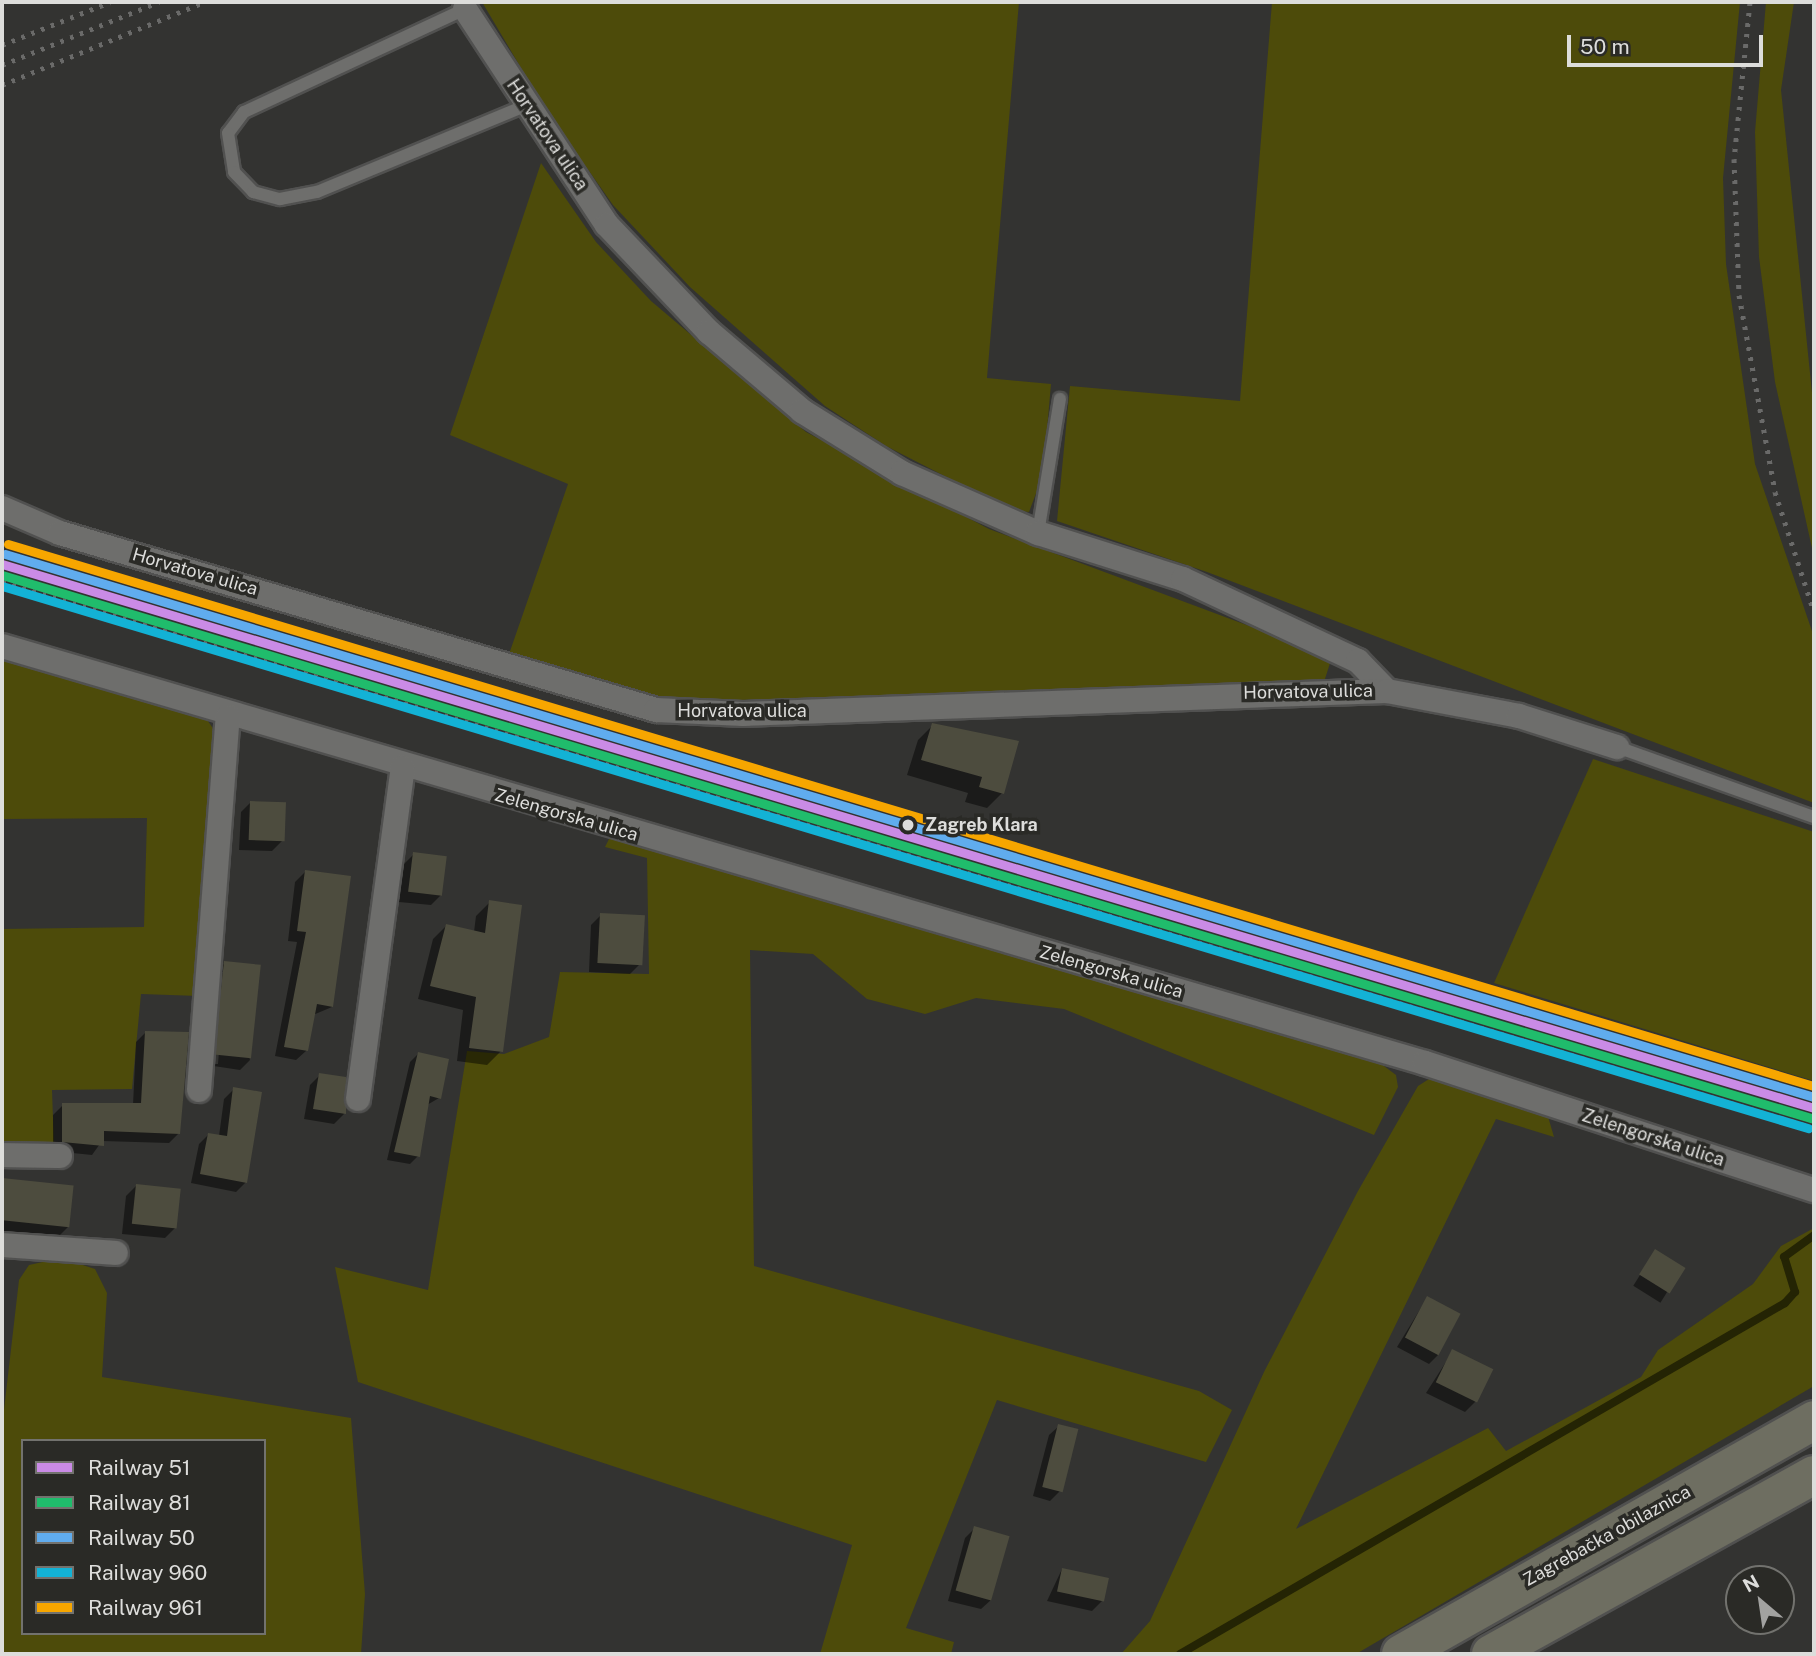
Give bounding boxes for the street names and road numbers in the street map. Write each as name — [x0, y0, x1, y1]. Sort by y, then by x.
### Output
street label: Horvatova ulica — [502, 75, 592, 195]
street label: Horvatova ulica — [130, 544, 260, 600]
street label: Horvatova ulica — [1243, 680, 1373, 704]
street label: Horvatova ulica — [677, 700, 807, 722]
street label: Zelengorska ulica — [492, 784, 640, 846]
street label: Zelengorska ulica — [1037, 941, 1185, 1003]
street label: Zelengorska ulica — [1579, 1105, 1727, 1171]
street label: Zagrebačka obilaznica — [1519, 1481, 1695, 1591]

